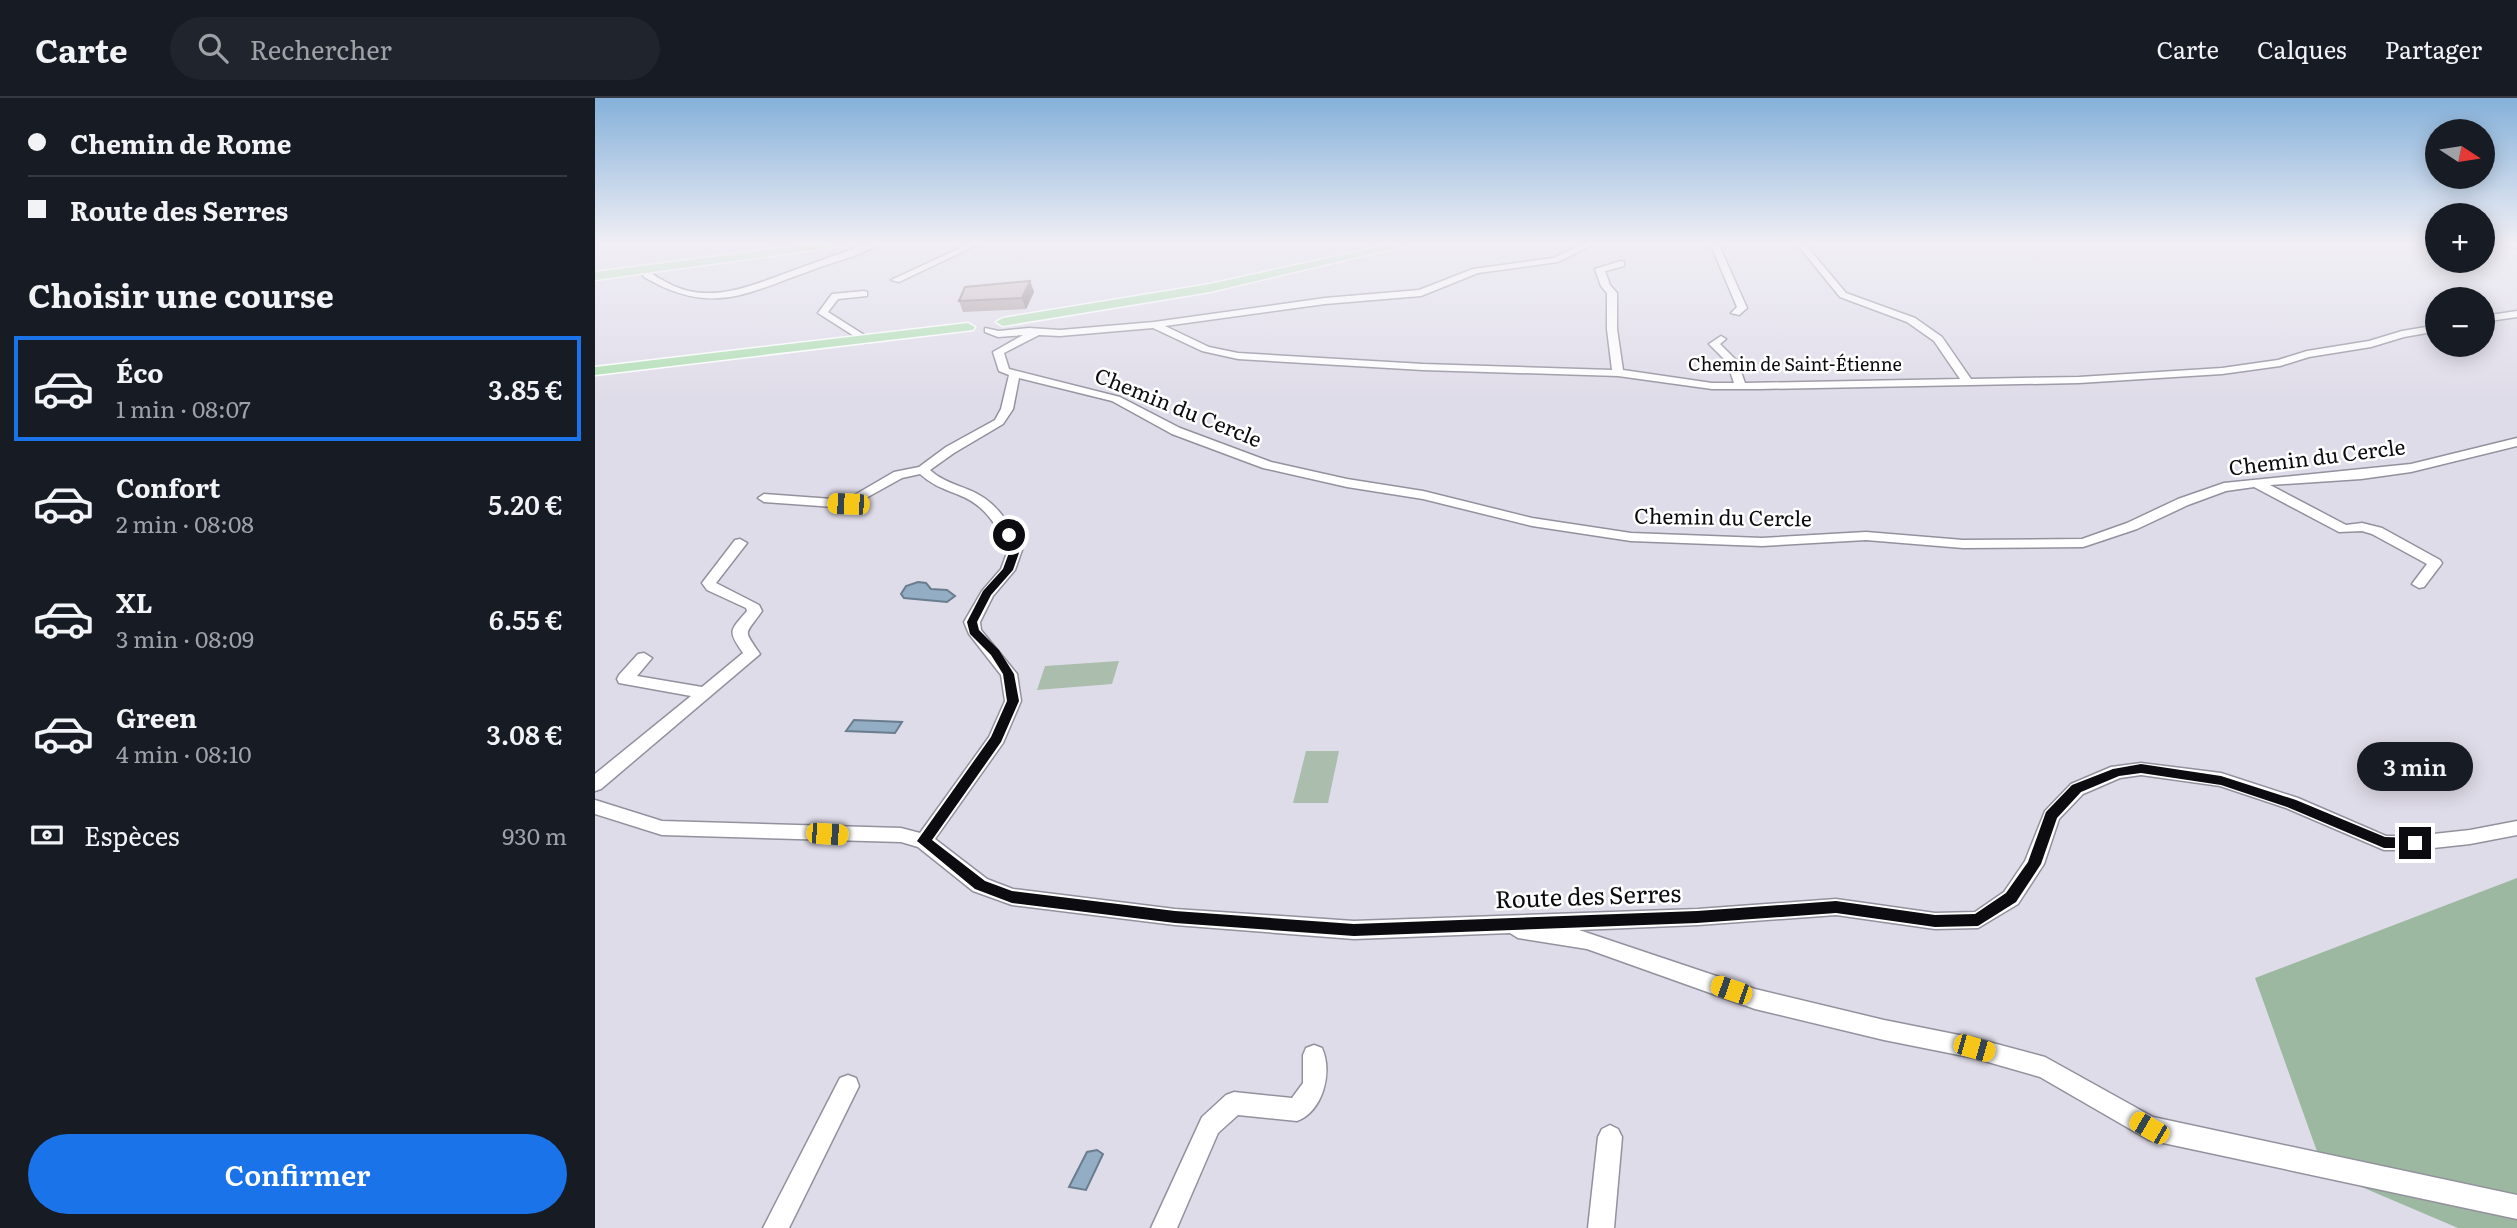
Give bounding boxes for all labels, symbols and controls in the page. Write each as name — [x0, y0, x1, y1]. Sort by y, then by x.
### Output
search box — [170, 17, 660, 80]
text: Carte — [35, 24, 128, 73]
icon: search — [194, 29, 232, 67]
text: Rechercher — [250, 29, 392, 68]
text: Carte — [2156, 31, 2219, 66]
text: Calques — [2257, 31, 2347, 66]
text: Partager — [2385, 31, 2482, 66]
north arrow — [2425, 119, 2495, 189]
map controls — [2425, 119, 2495, 357]
text: Chemin de Rome — [70, 123, 291, 162]
text: Route des Serres — [70, 190, 288, 229]
button: + — [2425, 203, 2495, 273]
text: Choisir une course — [28, 270, 334, 318]
button: − — [2425, 287, 2495, 357]
street label: Chemin de Saint-Étienne — [1688, 350, 1902, 377]
text: Éco — [116, 352, 164, 391]
icon: car — [32, 357, 95, 420]
street label: Chemin du Cercle — [1091, 358, 1267, 453]
text: 3.85 € — [488, 369, 563, 408]
text: 1 min · 08:07 — [116, 391, 251, 425]
street label: Chemin du Cercle — [2227, 429, 2407, 482]
text: Confort — [116, 467, 220, 506]
icon: car — [32, 472, 95, 535]
text: 5.20 € — [488, 484, 563, 523]
car — [827, 493, 870, 515]
street label: Chemin du Cercle — [1634, 498, 1812, 533]
text: 2 min · 08:08 — [116, 506, 254, 540]
route start — [993, 519, 1025, 551]
text: XL — [116, 582, 153, 621]
icon: car — [32, 587, 95, 650]
text: 6.55 € — [489, 599, 563, 638]
text: 3 min · 08:09 — [116, 621, 254, 655]
text: Green — [116, 697, 197, 736]
icon: car — [32, 702, 95, 765]
text: 3.08 € — [486, 714, 563, 753]
text: 4 min · 08:10 — [116, 736, 252, 770]
callout: 3 min — [2357, 742, 2473, 790]
text: 3 min — [2383, 749, 2447, 783]
text: Espèces — [84, 815, 180, 854]
icon: cash — [28, 816, 66, 854]
text: 930 m — [502, 818, 567, 852]
car — [806, 822, 849, 846]
route end — [2399, 827, 2431, 859]
street label: Route des Serres — [1494, 874, 1682, 915]
car — [1708, 973, 1755, 1007]
car — [1951, 1032, 1998, 1064]
car — [2126, 1108, 2173, 1148]
button: Confirmer — [28, 1134, 567, 1214]

